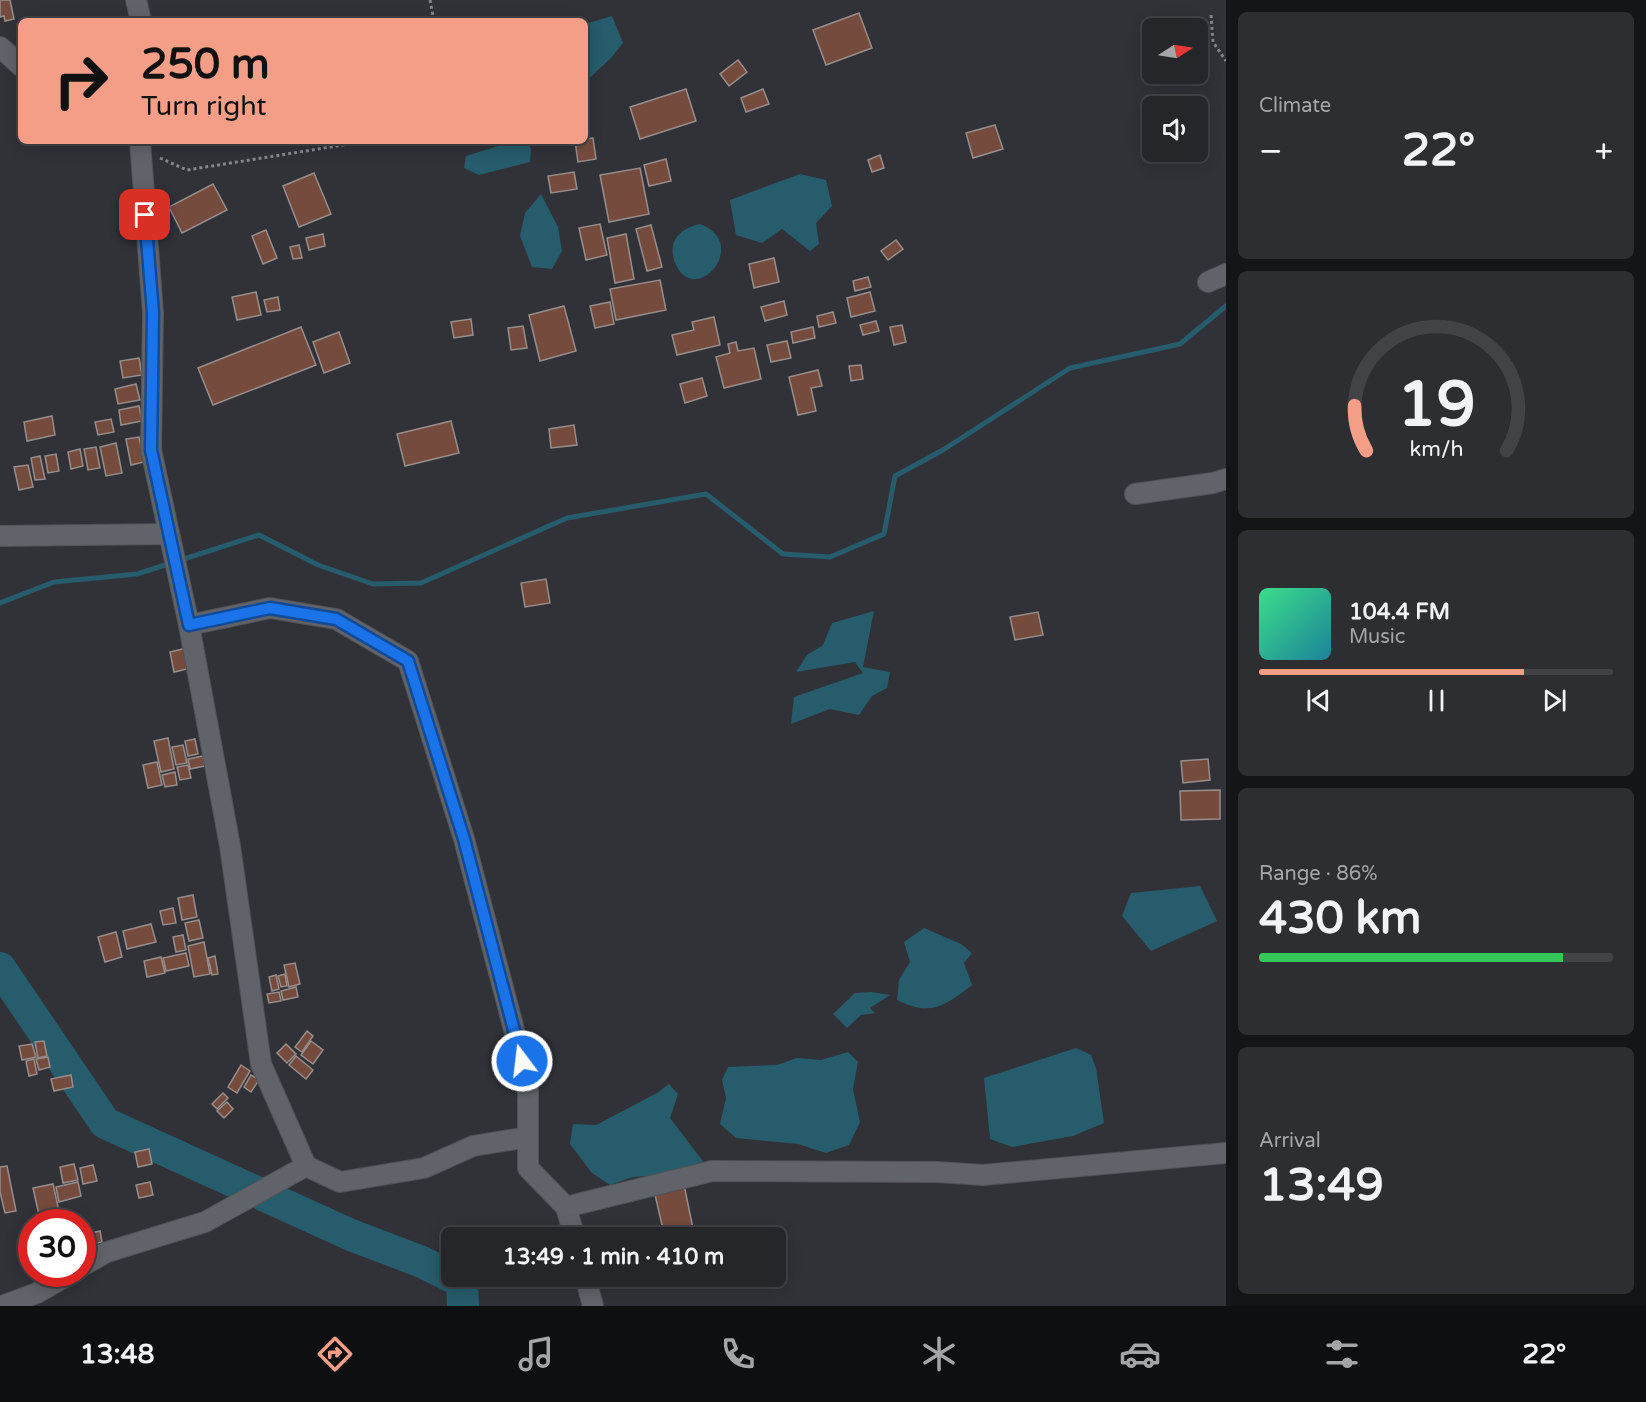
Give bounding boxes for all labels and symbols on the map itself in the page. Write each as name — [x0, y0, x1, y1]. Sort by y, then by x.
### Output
north arrow — [1142, 18, 1208, 84]
pin — [119, 189, 170, 240]
position arrow — [490, 1029, 554, 1093]
speed limit sign: 30 — [18, 1209, 96, 1287]

